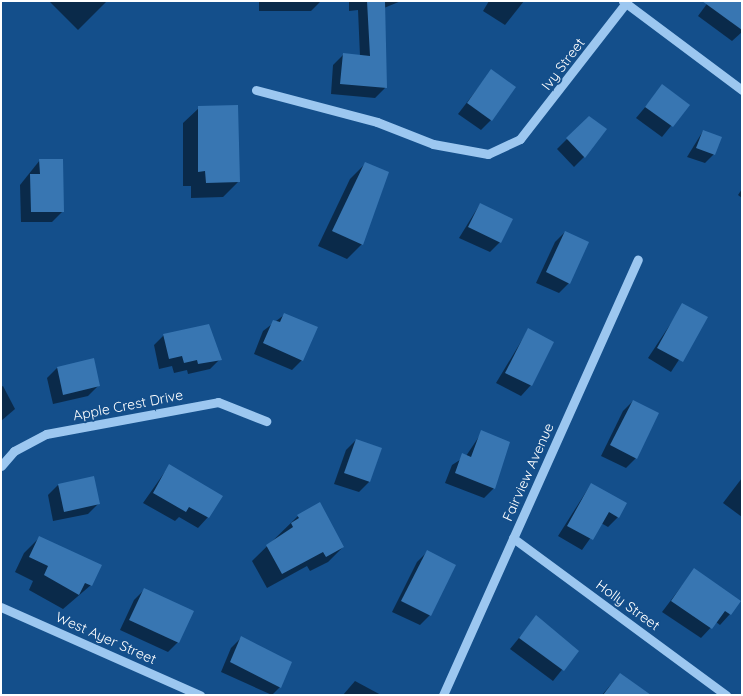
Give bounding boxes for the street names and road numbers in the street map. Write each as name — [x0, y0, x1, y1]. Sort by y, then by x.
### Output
street label: Ivy Street — [538, 35, 588, 93]
street label: Apple Crest Drive — [72, 386, 184, 424]
street label: Fairview Avenue — [499, 420, 557, 524]
street label: Holly Street — [593, 576, 663, 634]
street label: West Ayer Street — [53, 608, 159, 668]

